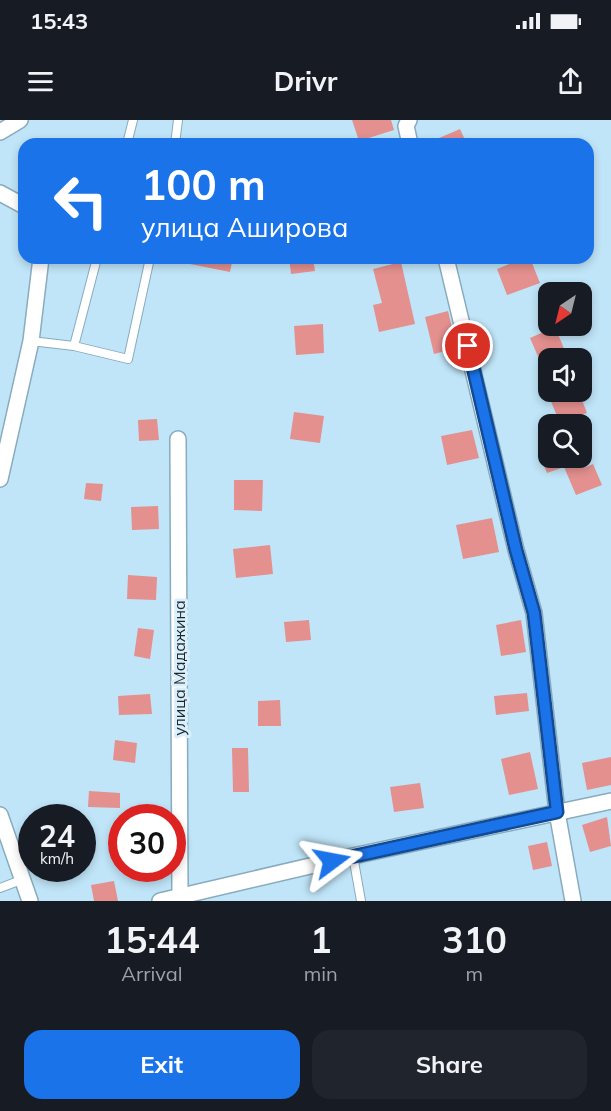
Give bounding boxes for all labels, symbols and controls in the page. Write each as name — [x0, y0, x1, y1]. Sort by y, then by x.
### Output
text: 15:43 — [30, 7, 88, 35]
text: Drivr — [274, 64, 337, 98]
icon: menu — [24, 65, 57, 98]
icon: share — [554, 65, 587, 98]
text: 100 m — [141, 158, 266, 211]
icon: left — [42, 162, 120, 240]
text: улица Аширова — [141, 210, 348, 244]
north arrow — [538, 282, 592, 336]
map controls — [538, 282, 592, 468]
pin — [442, 320, 493, 371]
icon: arrive — [451, 329, 484, 362]
button: sound — [538, 348, 592, 402]
button: search — [538, 414, 592, 468]
street label: улица Мадажина — [169, 600, 189, 736]
speed limit sign: 30 — [108, 804, 186, 882]
text: 24 — [39, 817, 75, 855]
position arrow — [300, 829, 364, 893]
text: km/h — [40, 849, 74, 868]
text: 15:44 — [104, 917, 200, 962]
text: 1 — [310, 917, 332, 962]
text: 310 — [442, 917, 507, 962]
text: Arrival — [121, 961, 182, 986]
text: min — [304, 961, 338, 986]
text: m — [466, 961, 483, 986]
button: Exit — [24, 1030, 300, 1099]
button: Share — [312, 1030, 587, 1099]

